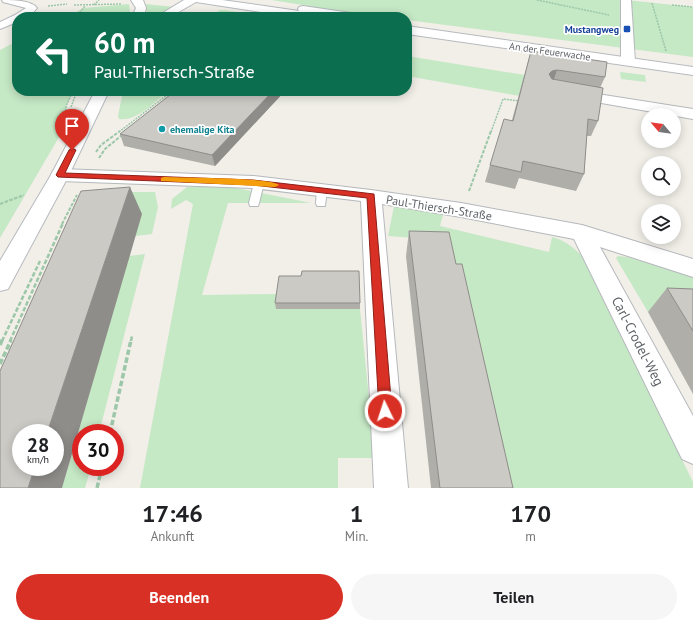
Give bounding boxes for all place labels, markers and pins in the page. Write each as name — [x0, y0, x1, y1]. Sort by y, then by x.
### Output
place label: Mustangweg — [565, 23, 619, 36]
marker: Mustangweg — [622, 24, 632, 34]
pin — [55, 109, 89, 150]
place label: ehemalige Kita — [170, 123, 235, 136]
marker: ehemalige Kita — [157, 124, 167, 134]

